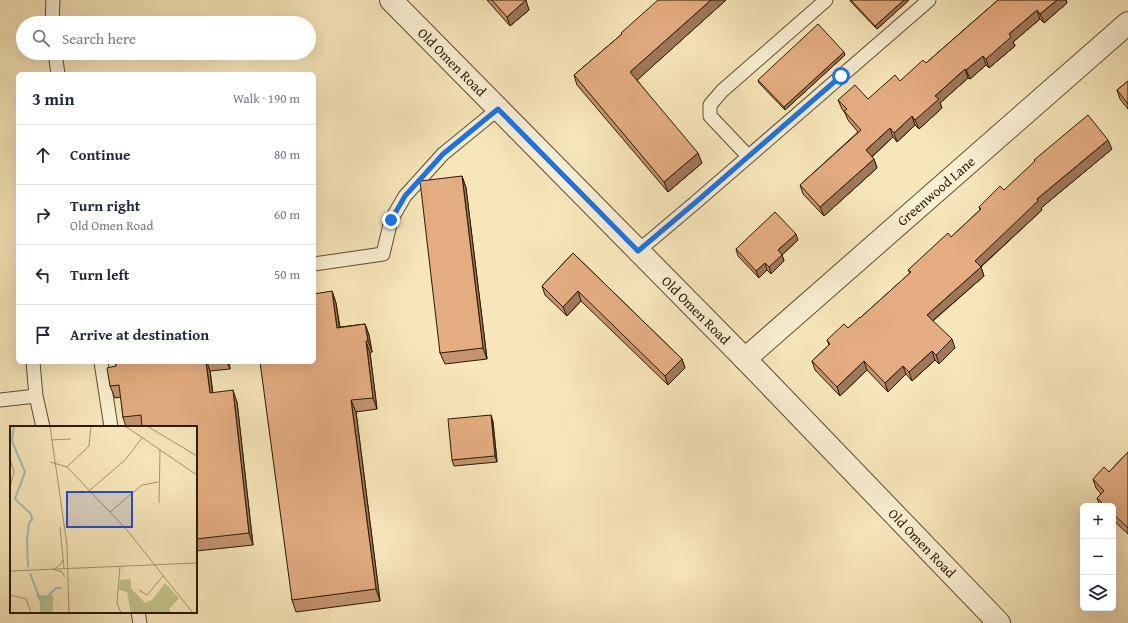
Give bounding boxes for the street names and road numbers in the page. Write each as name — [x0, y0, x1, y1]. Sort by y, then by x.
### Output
street label: Old Omen Road — [413, 23, 491, 101]
street label: Greenwood Lane — [893, 151, 980, 230]
street label: Old Omen Road — [657, 271, 735, 349]
street label: Old Omen Road — [884, 504, 961, 583]

